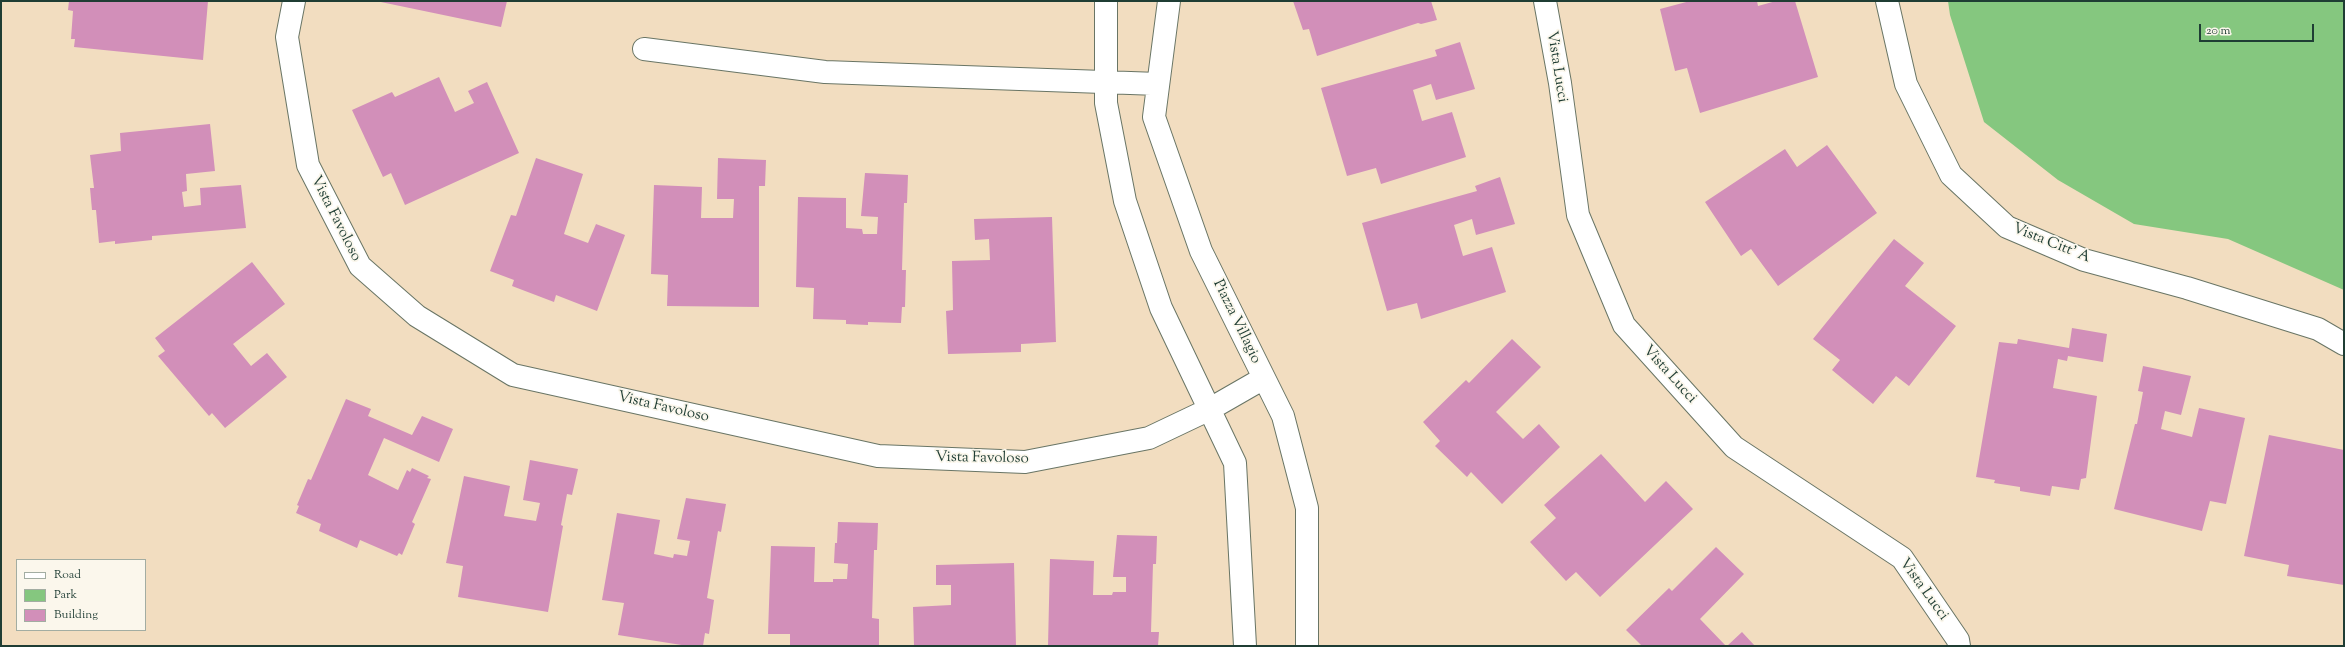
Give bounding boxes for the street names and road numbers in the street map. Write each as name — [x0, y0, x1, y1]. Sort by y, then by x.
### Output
street label: Vista Lucci — [1541, 30, 1571, 104]
street label: Vista Favoloso — [306, 173, 364, 265]
street label: Vista Citt' A — [2009, 220, 2093, 268]
street label: Piazza Villagio — [1208, 277, 1264, 367]
street label: Vista Lucci — [1638, 342, 1700, 408]
street label: Vista Favoloso — [616, 389, 710, 427]
street label: Vista Favoloso — [935, 449, 1029, 469]
street label: Vista Lucci — [1895, 556, 1951, 624]

